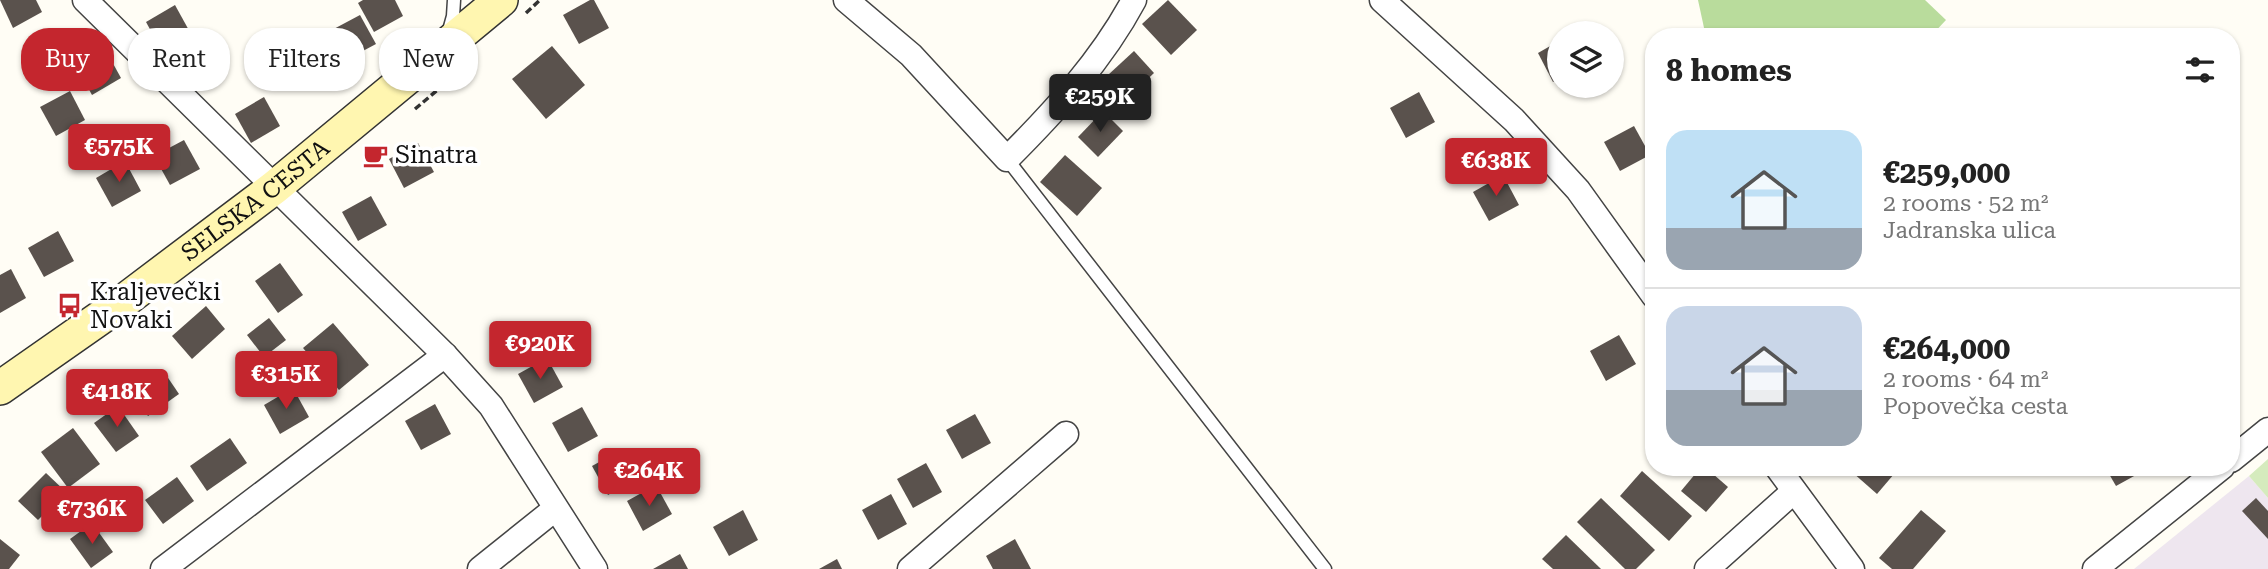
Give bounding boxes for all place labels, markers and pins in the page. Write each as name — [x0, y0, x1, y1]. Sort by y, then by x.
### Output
pin: €259K — [1051, 74, 1149, 134]
pin: €575K — [70, 124, 168, 184]
pin: €638K — [1447, 138, 1545, 198]
cafe icon: Sinatra — [361, 141, 389, 169]
place label: Sinatra — [395, 141, 477, 169]
place label: Kraljevečki Novaki — [90, 278, 221, 334]
bus stop icon: Kraljevečki Novaki — [56, 292, 84, 320]
pin: €920K — [491, 322, 589, 381]
pin: €315K — [237, 352, 335, 411]
pin: €418K — [68, 370, 166, 429]
pin: €264K — [600, 448, 698, 508]
pin: €736K — [43, 486, 141, 546]

